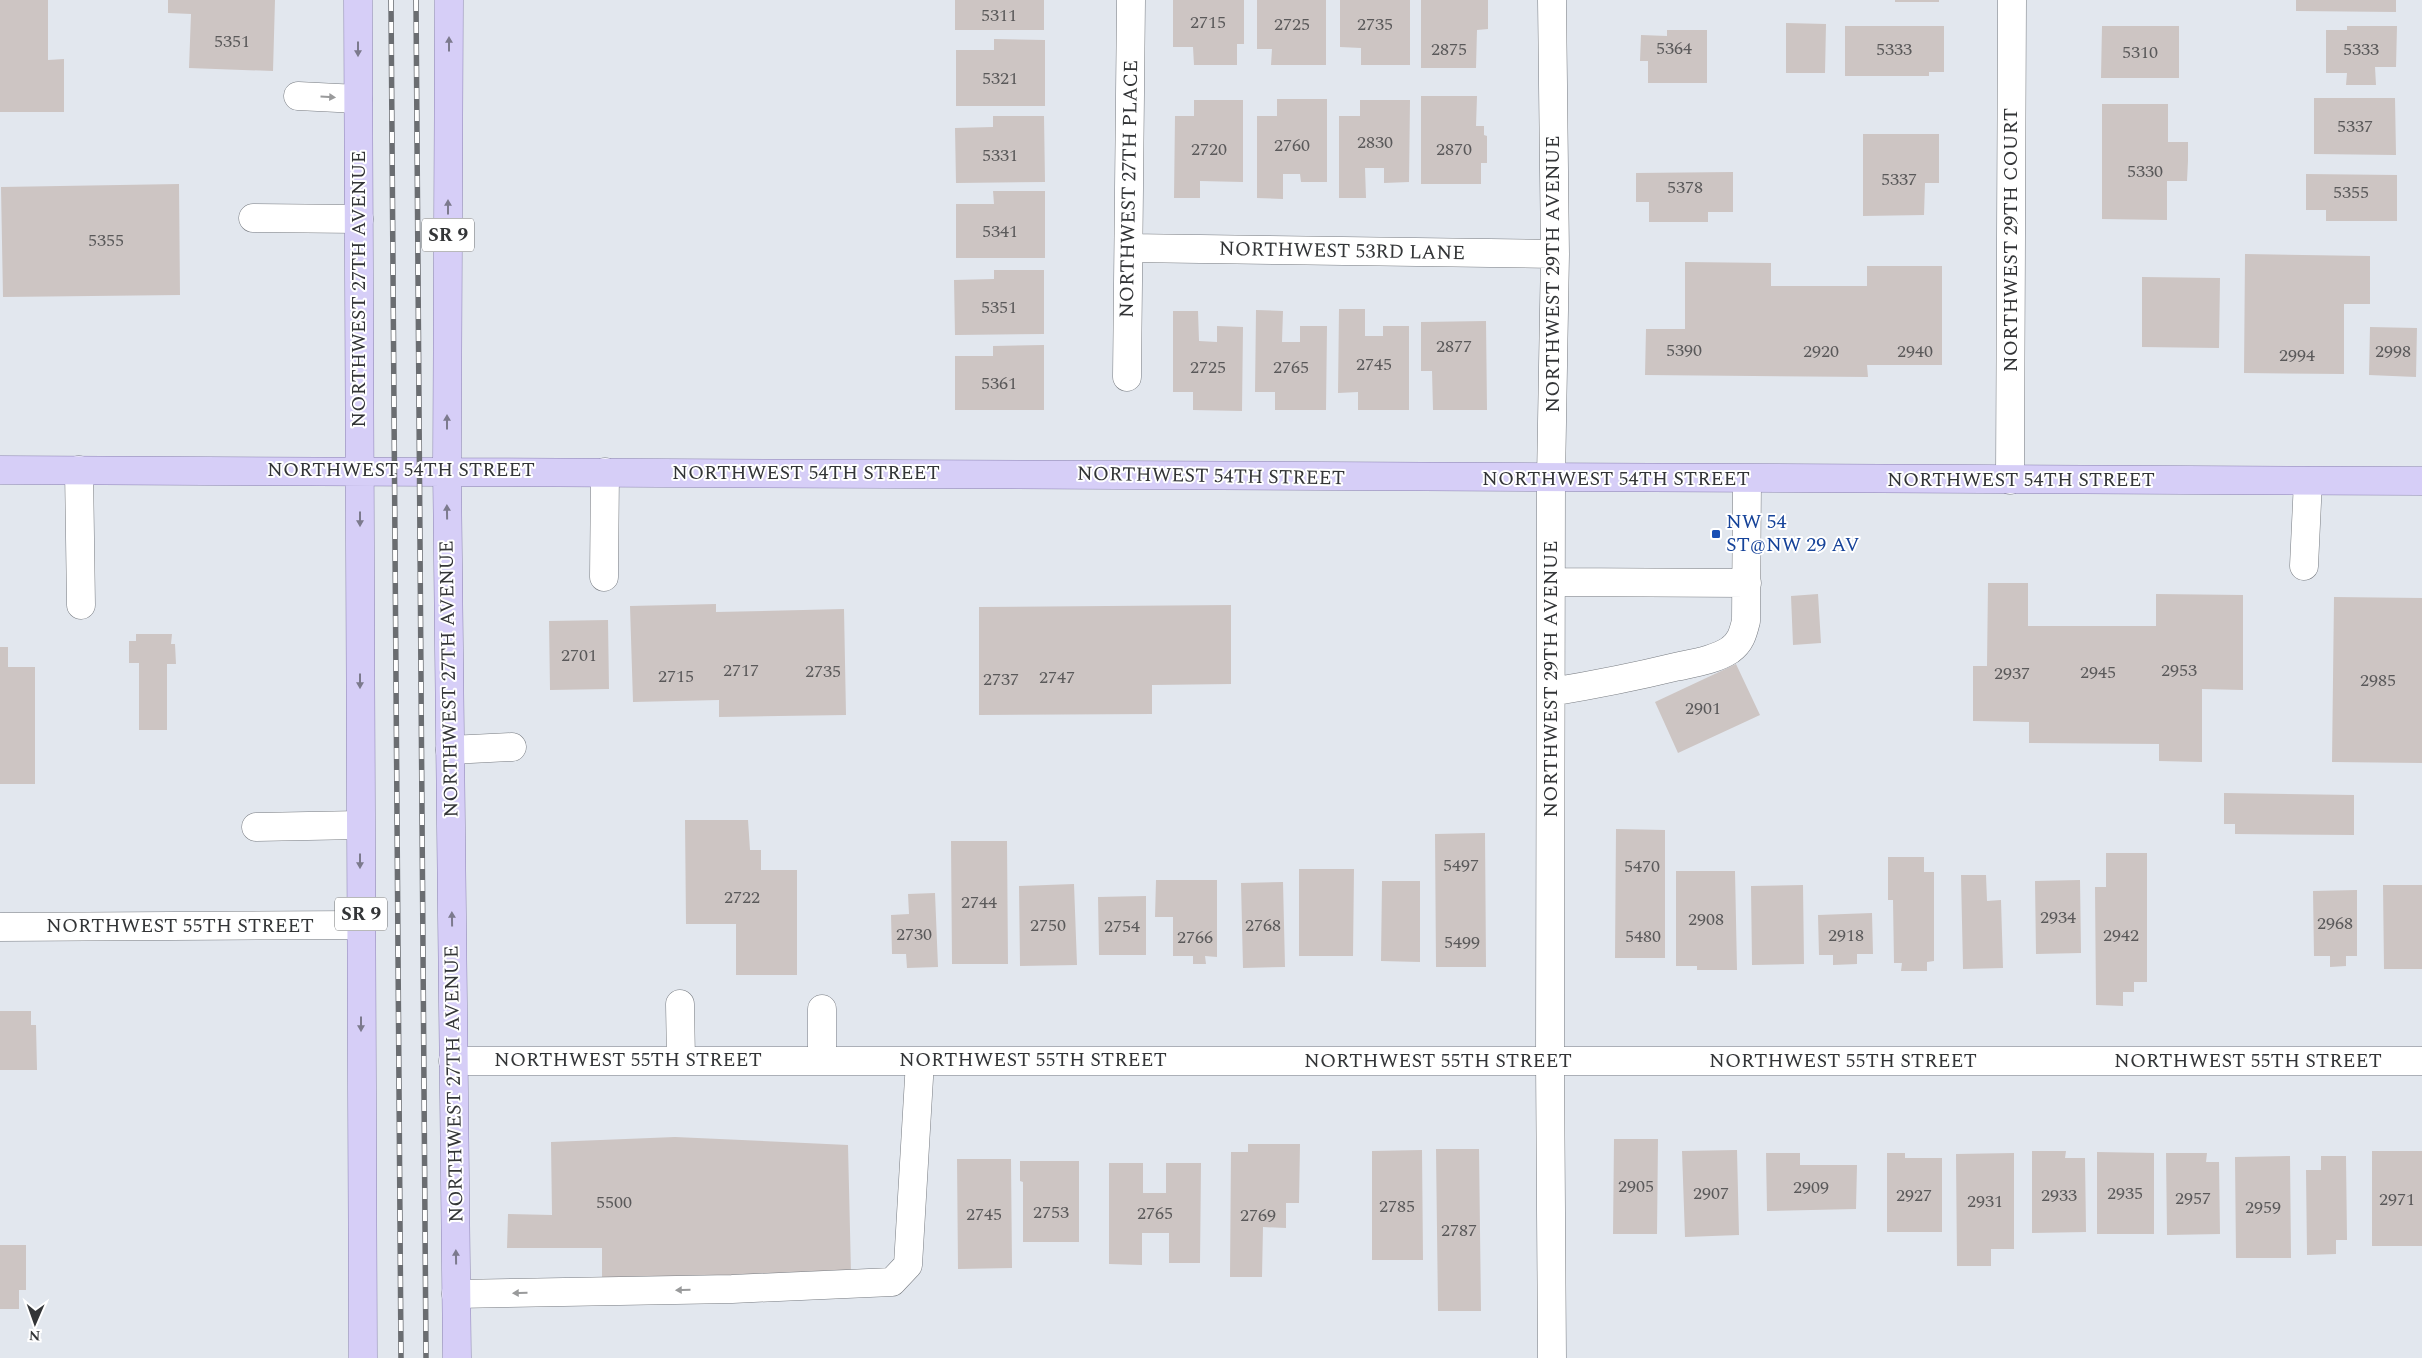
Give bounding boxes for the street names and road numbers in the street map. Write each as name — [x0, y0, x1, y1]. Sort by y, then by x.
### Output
street label: NORTHWEST 27TH PLACE — [1112, 60, 1146, 318]
street label: NORTHWEST 29TH COURT — [1996, 108, 2026, 372]
street label: NORTHWEST 29TH AVENUE — [1538, 135, 1568, 413]
street label: NORTHWEST 27TH AVENUE — [344, 150, 374, 428]
road number: SR 9 — [422, 218, 474, 252]
street label: NORTHWEST 53RD LANE — [1219, 234, 1465, 268]
street label: NORTHWEST 54TH STREET — [267, 455, 535, 485]
street label: NORTHWEST 54TH STREET — [672, 458, 940, 488]
street label: NORTHWEST 54TH STREET — [1077, 459, 1345, 493]
street label: NORTHWEST 54TH STREET — [1482, 464, 1750, 494]
street label: NORTHWEST 54TH STREET — [1887, 465, 2155, 495]
street label: NORTHWEST 27TH AVENUE — [432, 540, 466, 818]
street label: NORTHWEST 29TH AVENUE — [1536, 540, 1566, 818]
road number: SR 9 — [335, 898, 387, 931]
street label: NORTHWEST 55TH STREET — [46, 911, 314, 941]
street label: NORTHWEST 27TH AVENUE — [437, 945, 471, 1223]
street label: NORTHWEST 55TH STREET — [494, 1045, 762, 1075]
street label: NORTHWEST 55TH STREET — [899, 1045, 1167, 1075]
street label: NORTHWEST 55TH STREET — [1304, 1046, 1572, 1076]
street label: NORTHWEST 55TH STREET — [1709, 1046, 1977, 1076]
street label: NORTHWEST 55TH STREET — [2114, 1046, 2382, 1076]

